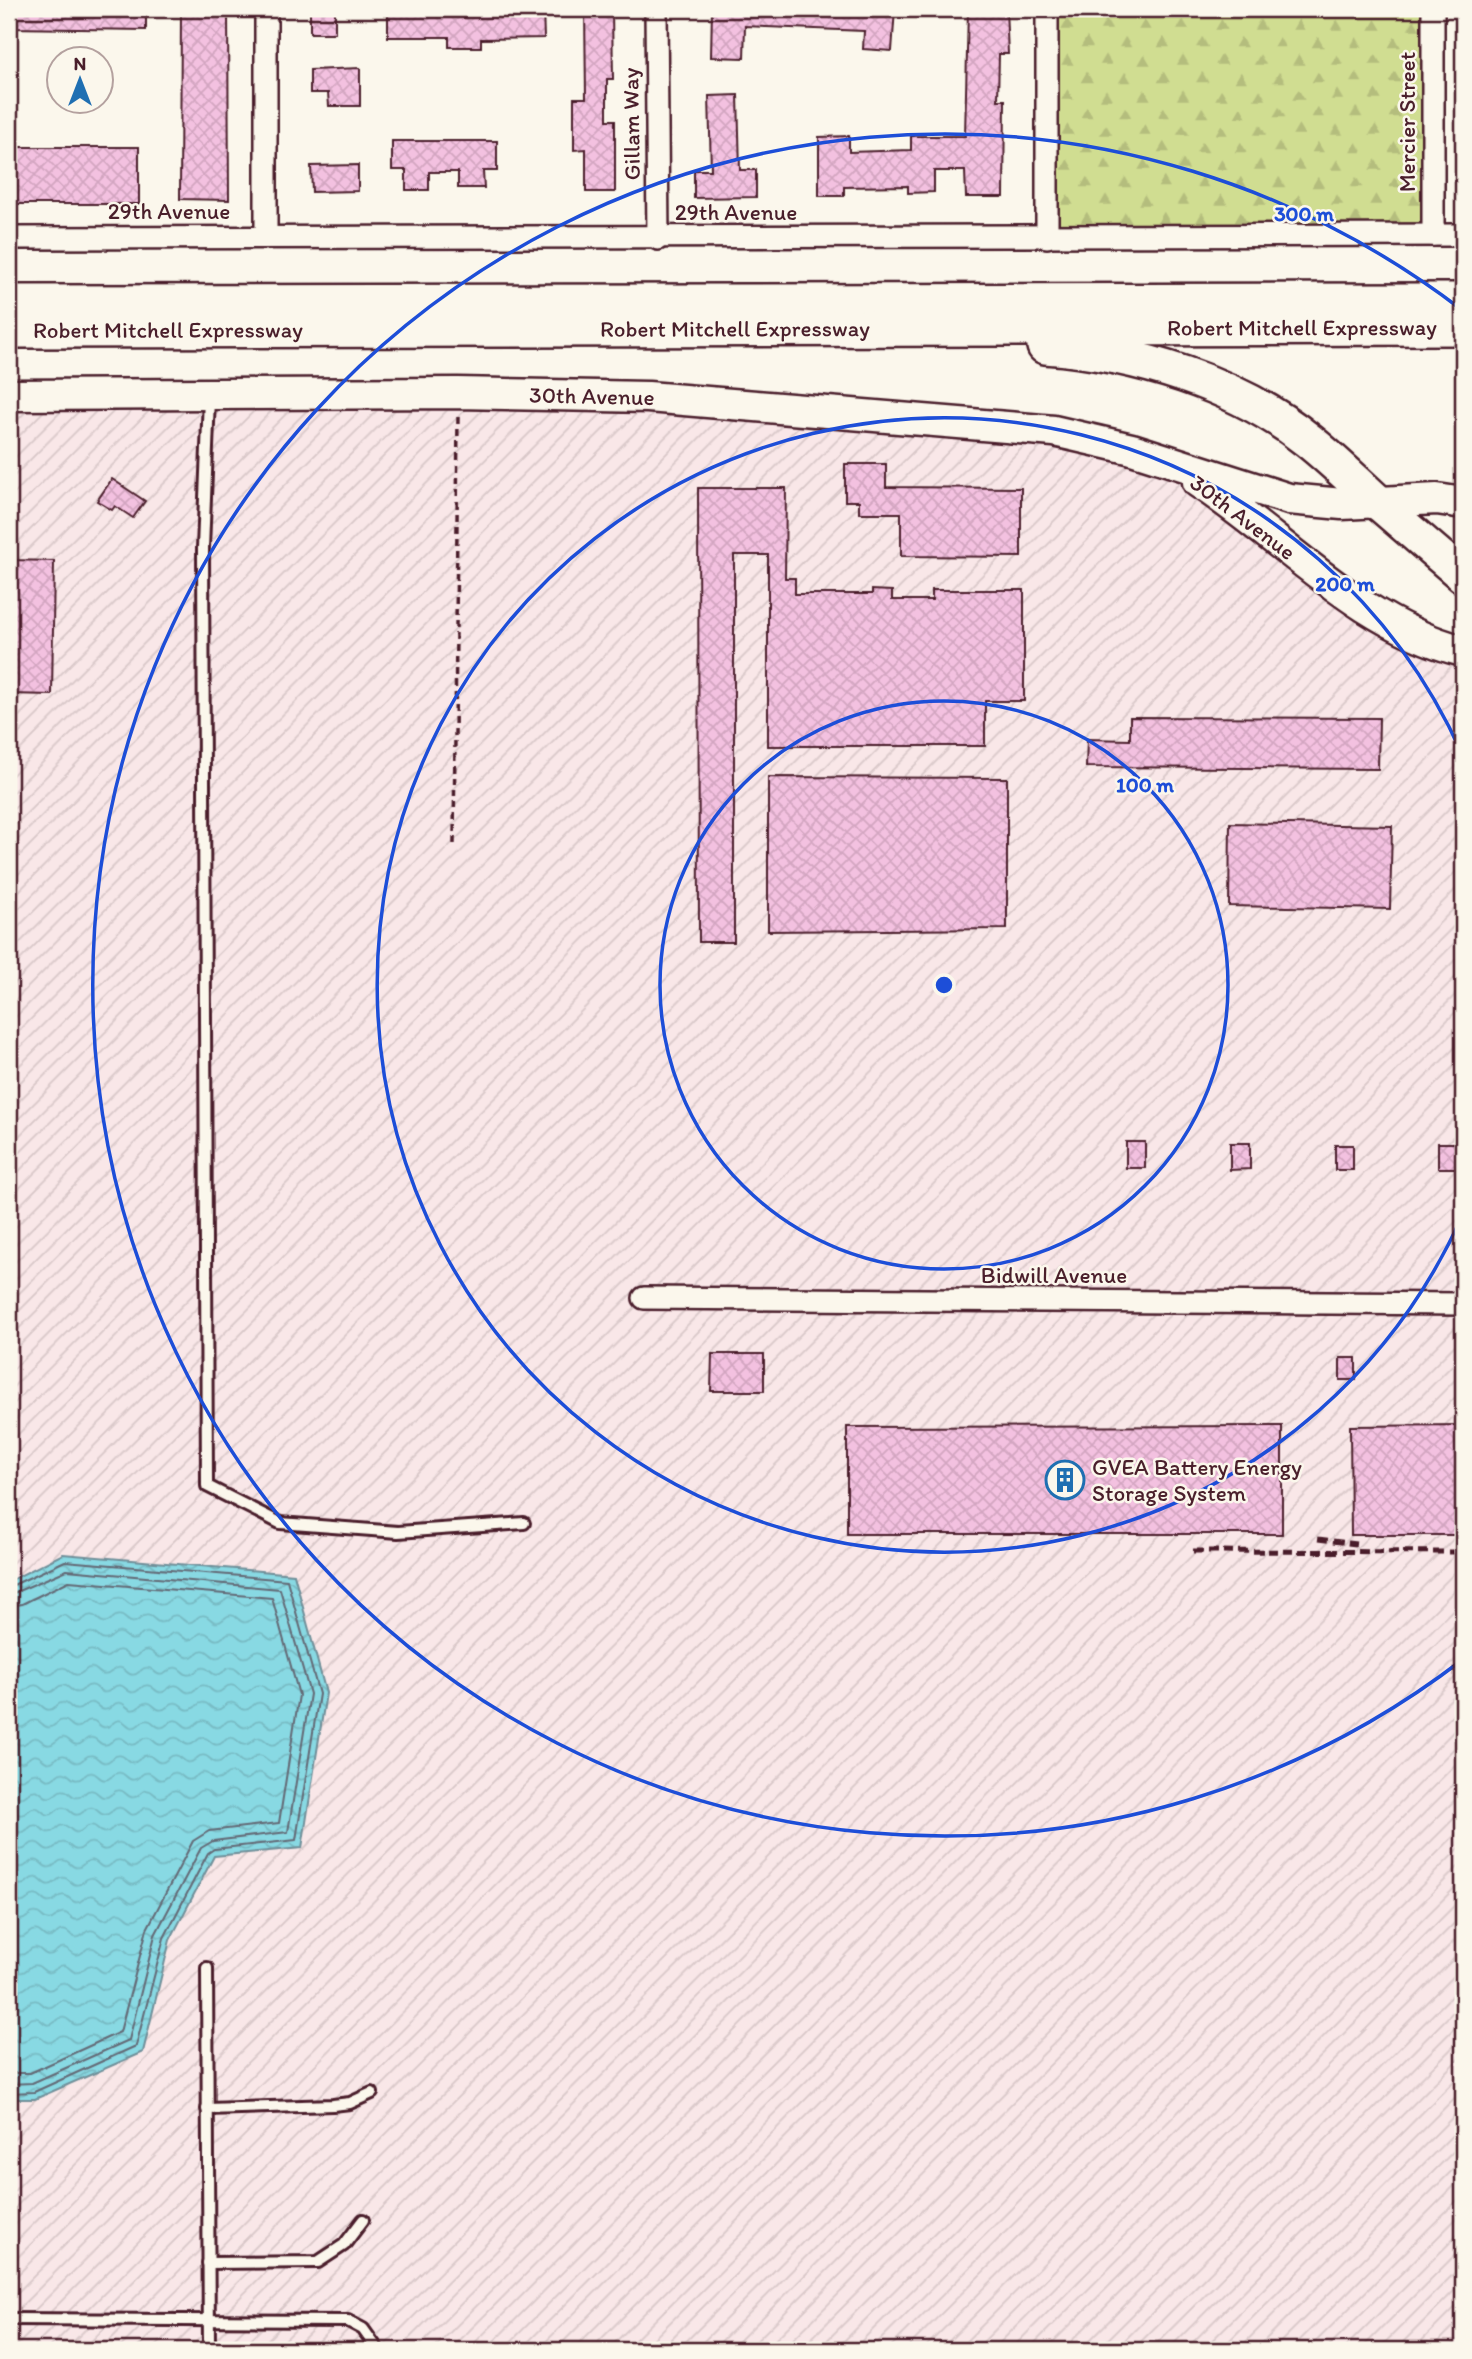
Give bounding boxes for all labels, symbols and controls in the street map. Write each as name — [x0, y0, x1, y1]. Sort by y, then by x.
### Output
north arrow — [46, 46, 116, 116]
street label: Mercier Street — [1393, 51, 1421, 192]
text: N — [74, 52, 86, 75]
street label: Gillam Way — [616, 67, 646, 181]
street label: 29th Avenue — [108, 197, 230, 225]
street label: 29th Avenue — [675, 198, 797, 226]
text: 300 m — [1274, 201, 1334, 226]
street label: Robert Mitchell Expressway — [1167, 313, 1437, 342]
street label: Robert Mitchell Expressway — [600, 314, 870, 343]
street label: Robert Mitchell Expressway — [33, 315, 303, 344]
street label: 30th Avenue — [529, 381, 656, 412]
street label: 30th Avenue — [1185, 468, 1301, 566]
text: 200 m — [1315, 571, 1375, 596]
text: 100 m — [1116, 772, 1174, 797]
centre of rings — [932, 973, 956, 997]
street label: Bidwill Avenue — [981, 1261, 1127, 1289]
place label: GVEA Battery Energy Storage System — [1092, 1453, 1302, 1507]
building icon: GVEA Battery Energy Storage System — [1044, 1459, 1086, 1501]

